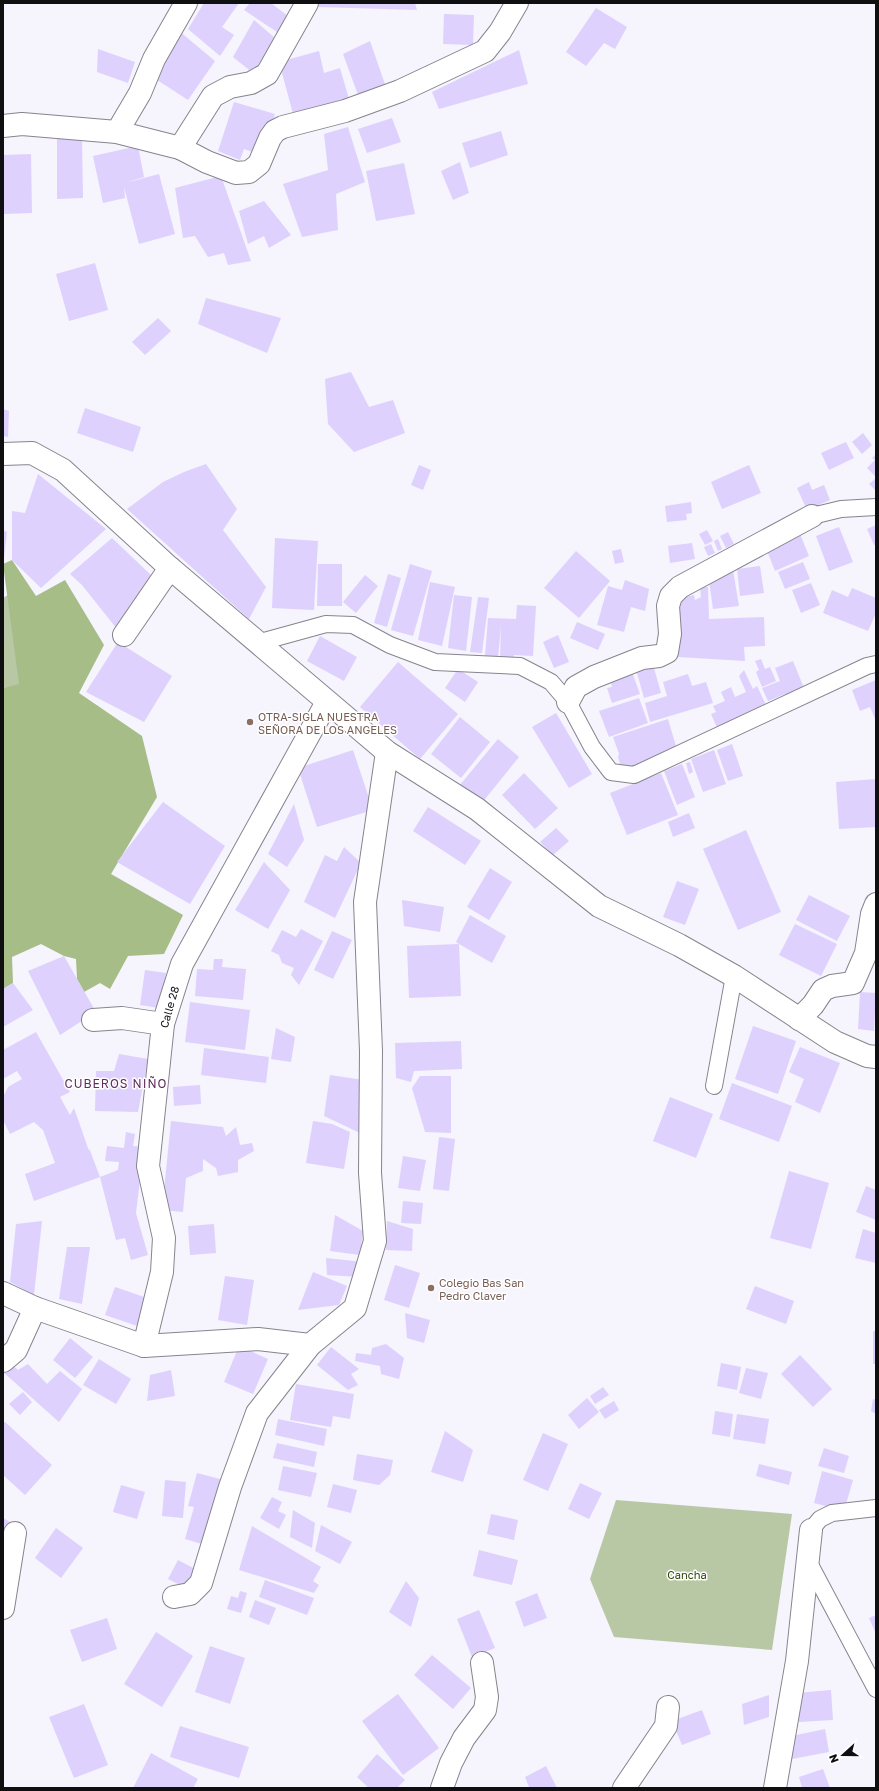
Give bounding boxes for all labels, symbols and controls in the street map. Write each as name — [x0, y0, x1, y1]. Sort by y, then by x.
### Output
place label: OTRA-SIGLA NUESTRA SEÑORA DE LOS ANGELES — [258, 710, 397, 736]
marker: OTRA-SIGLA NUESTRA SEÑORA DE LOS ANGELES — [245, 717, 255, 727]
street label: Calle 28 — [157, 984, 181, 1029]
district label: CUBEROS NIÑO — [65, 1076, 167, 1091]
place label: Colegio Bas San Pedro Claver — [439, 1276, 524, 1302]
marker: Colegio Bas San Pedro Claver — [426, 1283, 436, 1293]
park label: Cancha — [667, 1568, 707, 1581]
north arrow — [823, 1735, 863, 1775]
text: N — [826, 1753, 841, 1765]

